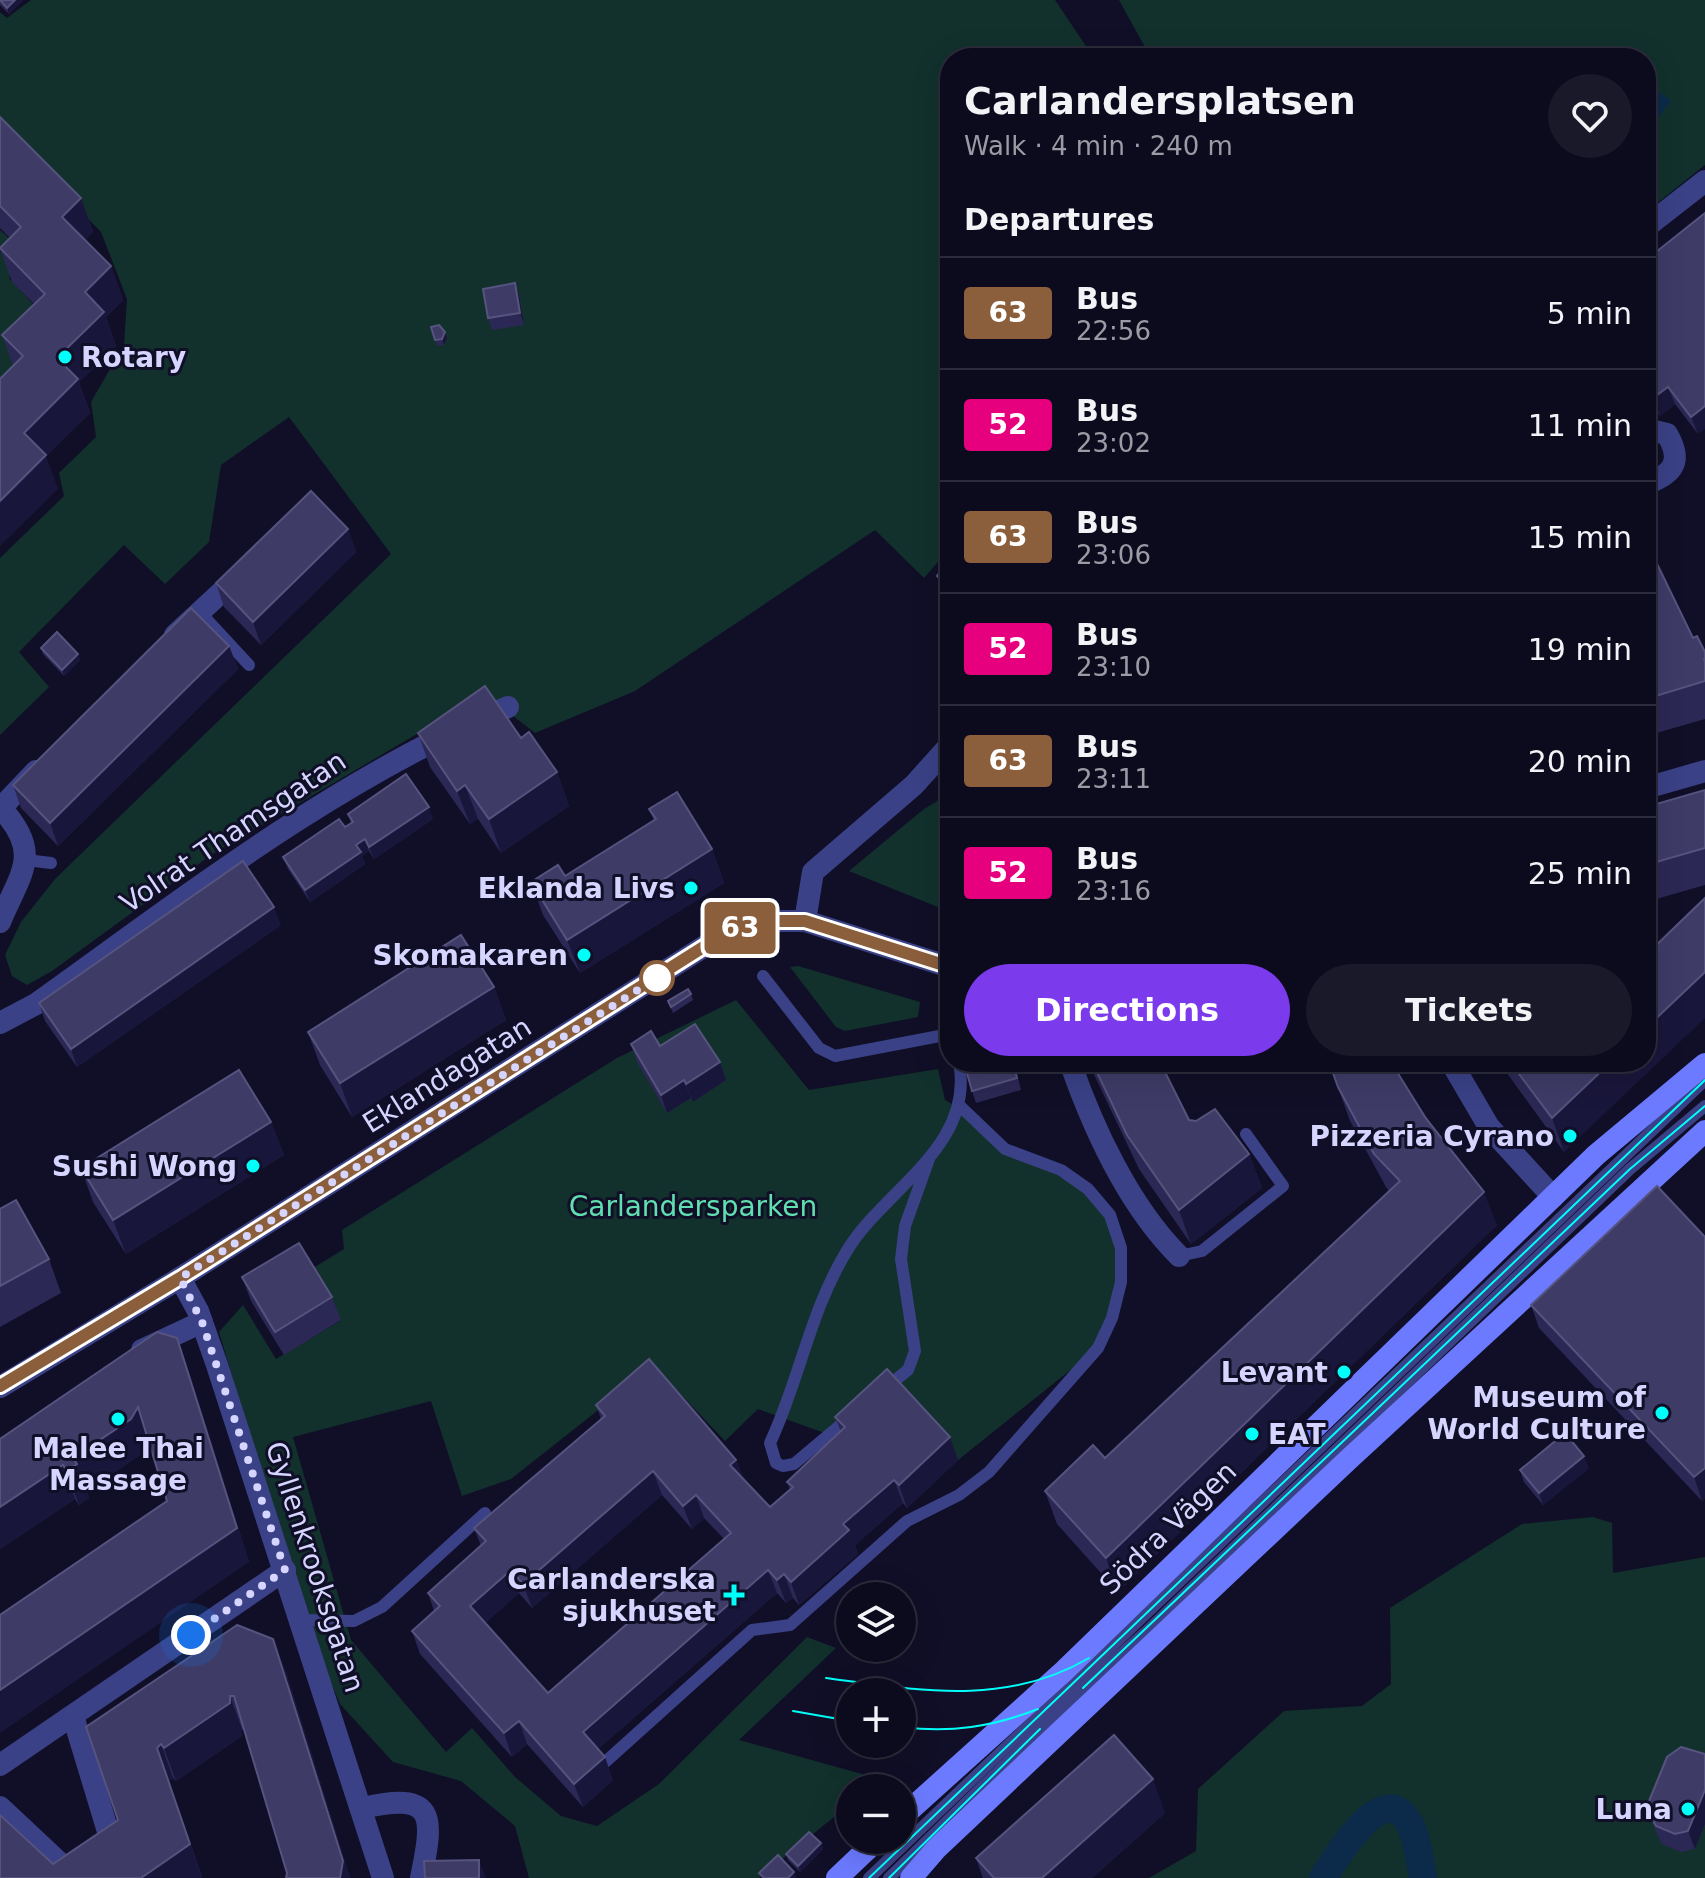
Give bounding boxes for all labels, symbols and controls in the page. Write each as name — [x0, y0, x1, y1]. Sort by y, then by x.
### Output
button: heart — [1548, 74, 1632, 158]
text: Carlandersplatsen — [964, 79, 1356, 123]
text: Walk · 4 min · 240 m — [964, 131, 1233, 161]
text: Departures — [964, 202, 1154, 237]
text: Bus — [1076, 281, 1138, 316]
text: 63 — [989, 296, 1027, 329]
text: 5 min — [1547, 296, 1632, 331]
text: 22:56 — [1076, 316, 1151, 346]
place label: Rotary — [81, 341, 186, 374]
marker: Rotary — [56, 348, 74, 366]
text: Bus — [1076, 393, 1138, 428]
text: 52 — [989, 408, 1027, 441]
text: 11 min — [1528, 408, 1632, 443]
text: 23:02 — [1076, 428, 1151, 458]
text: Bus — [1076, 505, 1138, 540]
text: 63 — [989, 520, 1027, 553]
text: 15 min — [1528, 520, 1632, 555]
text: 23:06 — [1076, 540, 1151, 570]
text: Bus — [1076, 617, 1138, 652]
text: 52 — [989, 632, 1027, 665]
text: 19 min — [1528, 632, 1632, 667]
text: 23:10 — [1076, 652, 1151, 682]
text: Bus — [1076, 729, 1138, 764]
street label: Volrat Thamsgatan — [114, 744, 352, 920]
text: 63 — [989, 744, 1027, 777]
text: 20 min — [1528, 744, 1632, 779]
text: 23:11 — [1076, 764, 1151, 794]
text: Bus — [1076, 841, 1138, 876]
text: 52 — [989, 856, 1027, 889]
text: 25 min — [1528, 856, 1632, 891]
place label: Eklanda Livs — [478, 872, 675, 905]
text: 23:16 — [1076, 876, 1151, 906]
marker: Eklanda Livs — [682, 879, 700, 897]
line badge: 63 — [704, 902, 776, 954]
text: 63 — [721, 911, 759, 944]
place label: Skomakaren — [372, 939, 568, 972]
marker: Skomakaren — [575, 946, 593, 964]
unlabelled marker — [640, 961, 674, 995]
button: Directions — [964, 964, 1290, 1056]
button: Tickets — [1306, 964, 1632, 1056]
street label: Eklandagatan — [357, 1010, 537, 1140]
place label: Pizzeria Cyrano — [1310, 1120, 1554, 1153]
marker: Pizzeria Cyrano — [1561, 1127, 1579, 1145]
place label: Sushi Wong — [52, 1150, 237, 1183]
marker: Sushi Wong — [244, 1157, 262, 1175]
park label: Carlandersparken — [569, 1190, 817, 1223]
place label: Levant — [1221, 1356, 1328, 1389]
marker: Levant — [1335, 1363, 1353, 1381]
place label: Museum of World Culture — [1427, 1381, 1647, 1446]
marker: Museum of World Culture — [1653, 1404, 1671, 1422]
marker: Malee Thai Massage — [109, 1410, 127, 1428]
place label: EAT — [1268, 1418, 1326, 1451]
marker: EAT — [1243, 1425, 1261, 1443]
place label: Malee Thai Massage — [32, 1432, 204, 1497]
street label: Gyllenkrooksgatan — [259, 1437, 371, 1697]
street label: Södra Vägen — [1093, 1455, 1243, 1601]
place label: Carlanderska sjukhuset — [507, 1563, 716, 1628]
map controls — [836, 1582, 916, 1854]
button: layers — [836, 1582, 916, 1662]
marker: Carlanderska sjukhuset — [723, 1584, 745, 1606]
your location — [171, 1615, 211, 1655]
button: + — [836, 1678, 916, 1758]
button: − — [836, 1774, 916, 1854]
place label: Luna — [1595, 1793, 1672, 1826]
marker: Luna — [1679, 1800, 1697, 1818]

